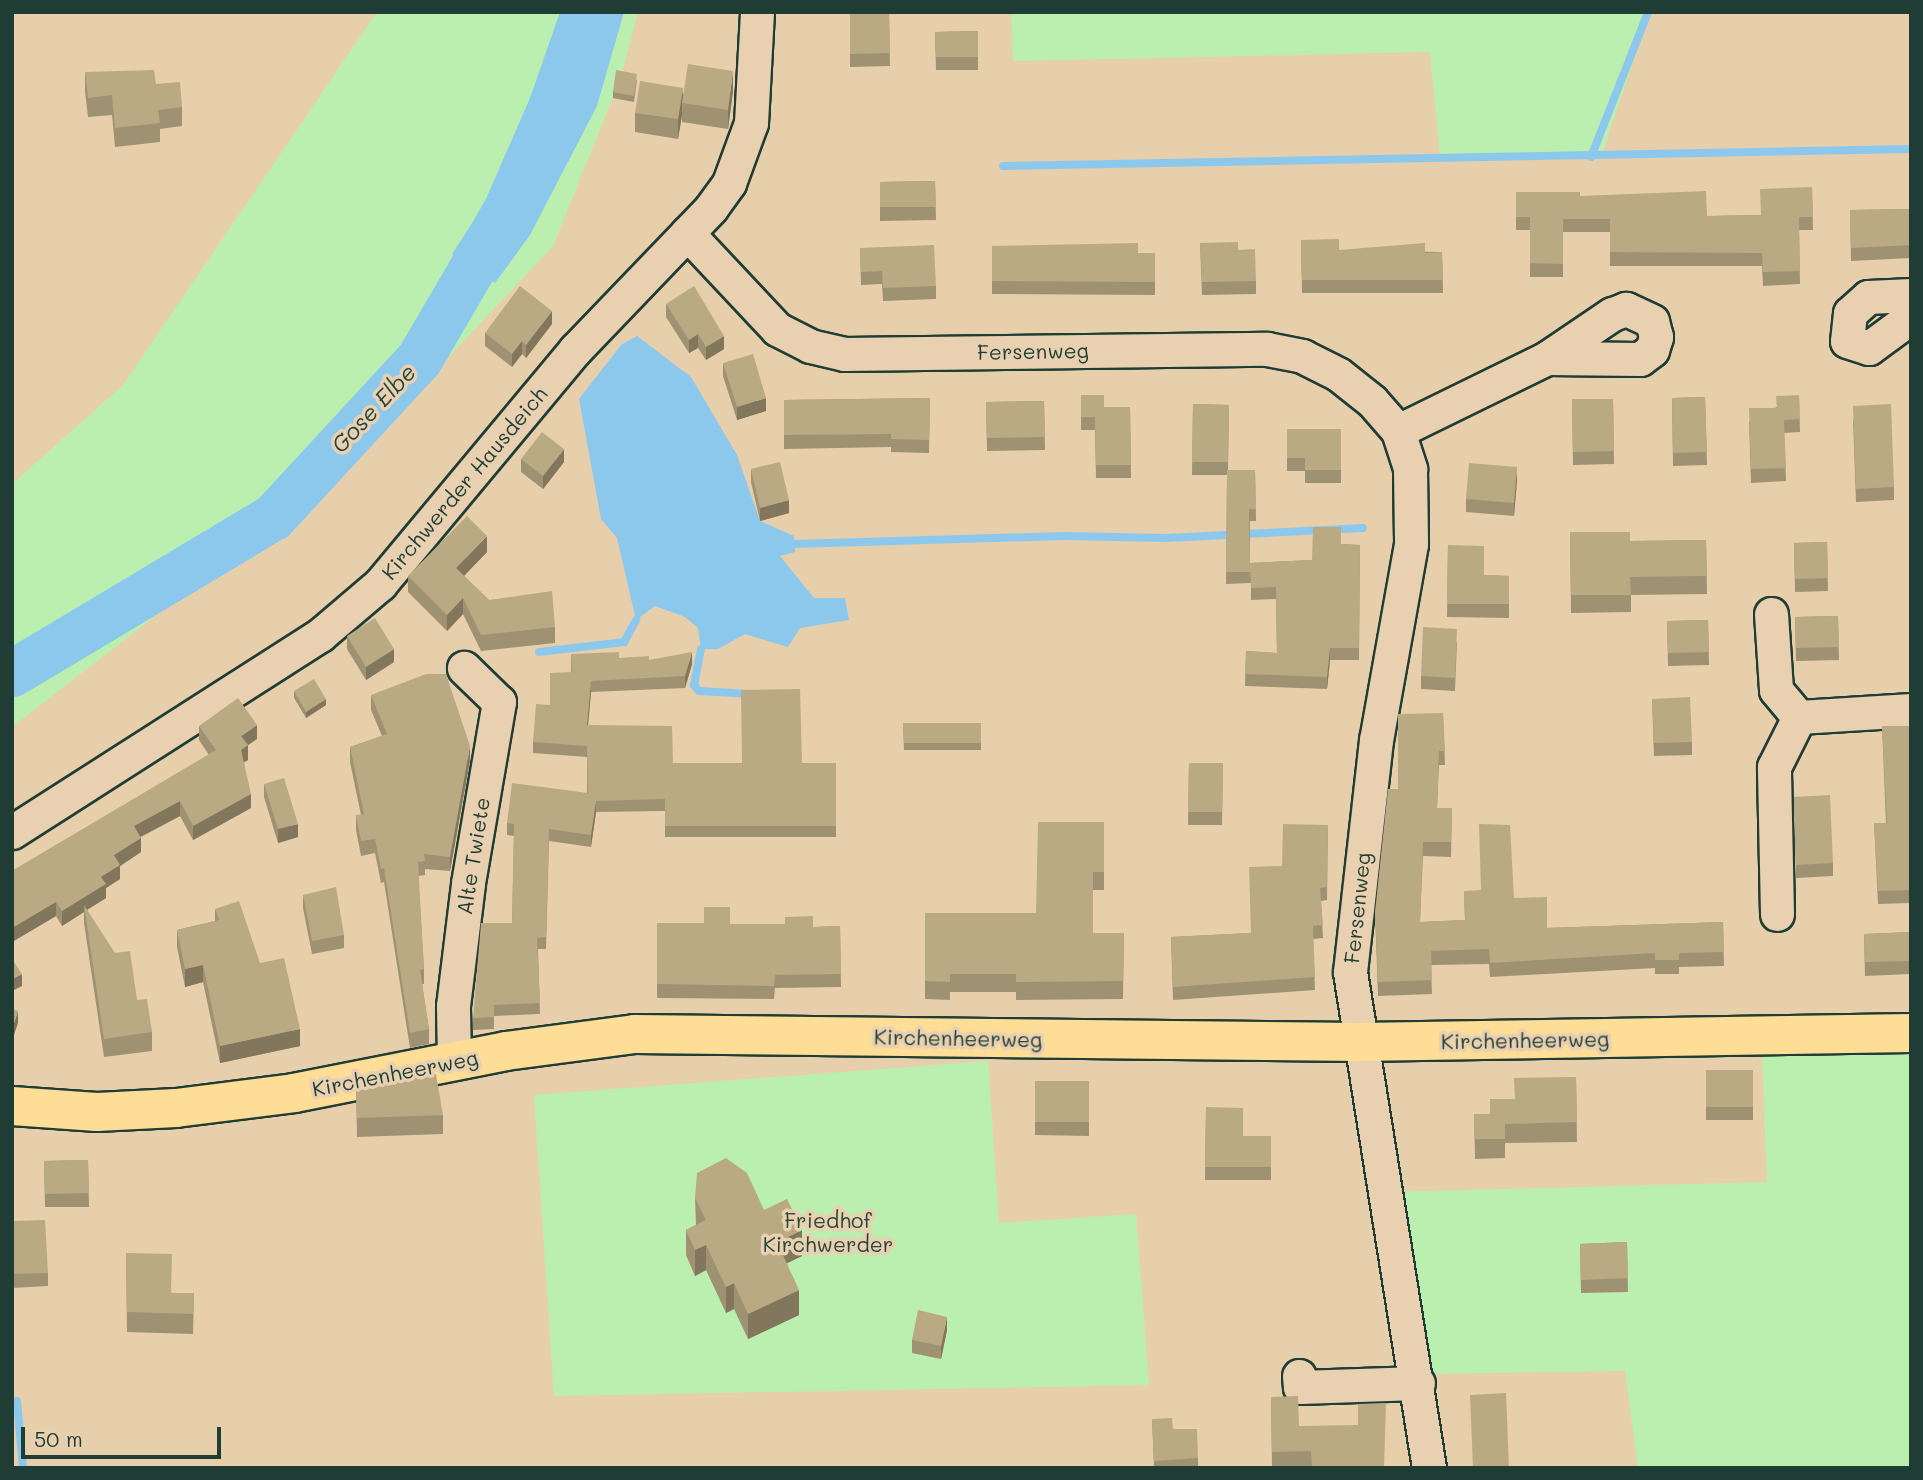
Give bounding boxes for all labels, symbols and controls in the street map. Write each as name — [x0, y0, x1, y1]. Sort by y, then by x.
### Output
street label: Fersenweg — [977, 337, 1089, 365]
water label: Gose Elbe — [325, 358, 421, 458]
street label: Kirchwerder Hausdeich — [376, 381, 552, 585]
street label: Alte Twiete — [451, 796, 495, 916]
street label: Fersenweg — [1339, 851, 1375, 965]
street label: Kirchenheerweg — [874, 1024, 1042, 1052]
street label: Kirchenheerweg — [1441, 1026, 1609, 1054]
street label: Kirchenheerweg — [310, 1045, 480, 1101]
park label: Friedhof Kirchwerder — [763, 1207, 893, 1257]
scale bar — [24, 1414, 224, 1458]
text: 50 m — [34, 1425, 83, 1452]

